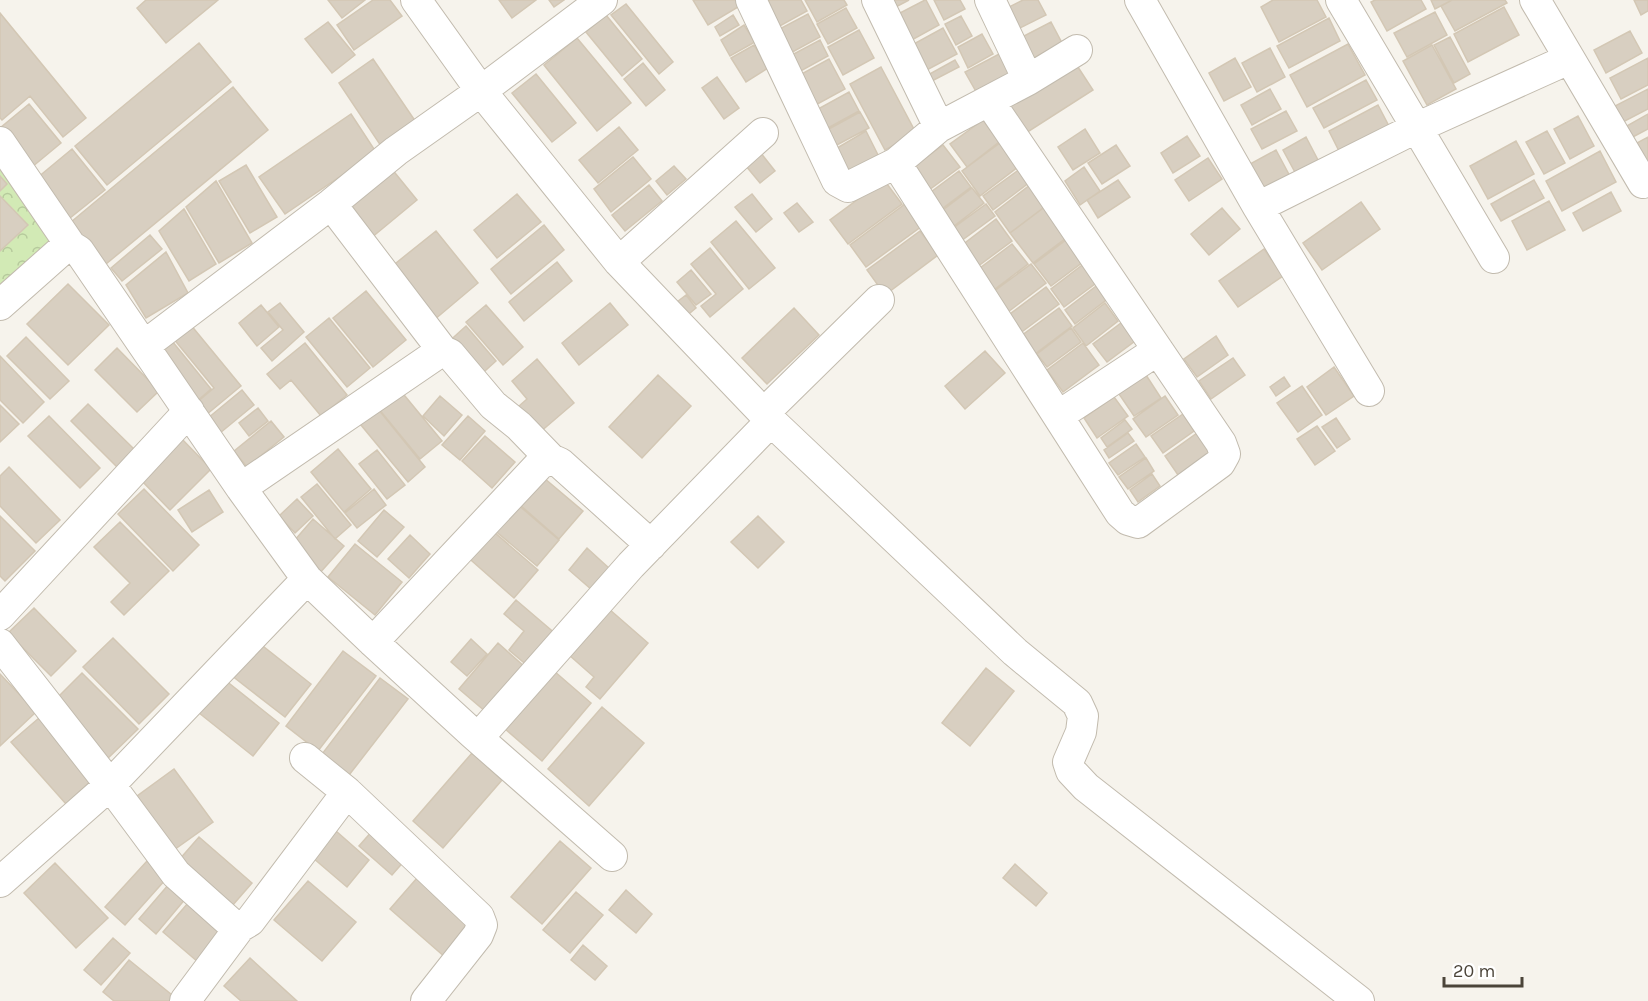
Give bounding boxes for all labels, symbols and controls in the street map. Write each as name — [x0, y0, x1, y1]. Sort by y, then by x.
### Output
scale bar — [1444, 950, 1522, 988]
text: 20 m — [1453, 960, 1495, 982]

